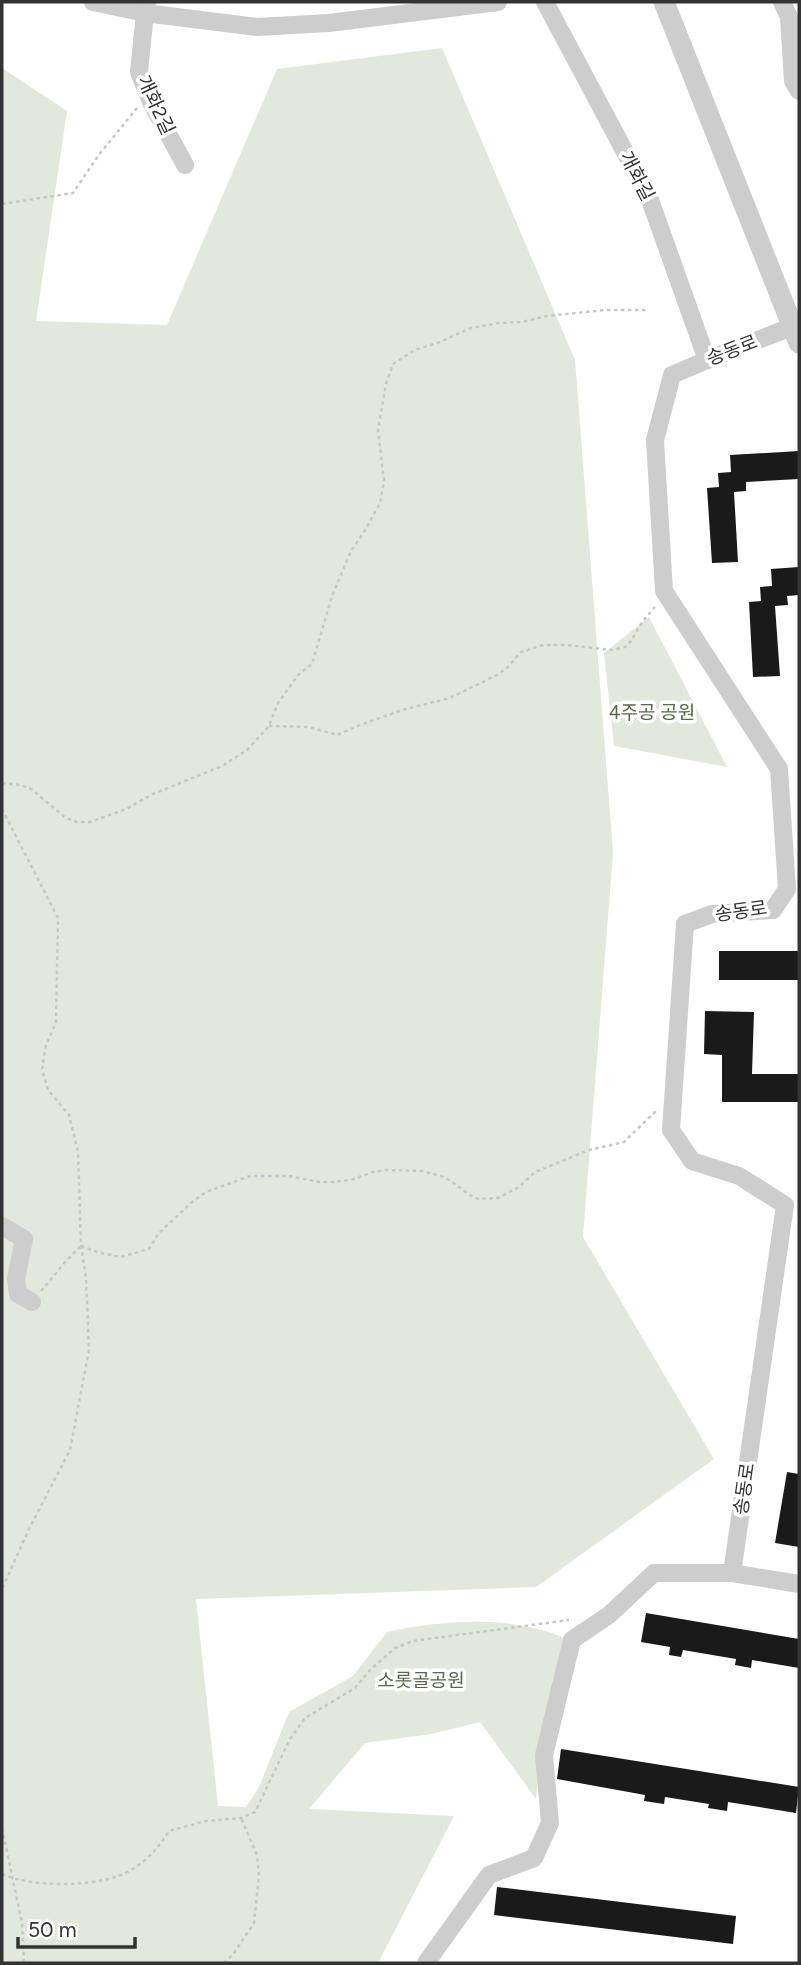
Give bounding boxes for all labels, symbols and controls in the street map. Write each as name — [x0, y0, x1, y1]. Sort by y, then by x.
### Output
street label: 개화2길 — [132, 72, 180, 138]
street label: 개화길 — [615, 147, 659, 205]
street label: 송동로 — [703, 330, 761, 370]
park label: 4주공 공원 — [609, 701, 695, 724]
street label: 송동로 — [713, 896, 769, 926]
street label: 송동로 — [729, 1461, 759, 1517]
park label: 소롯골공원 — [377, 1669, 465, 1692]
scale bar — [18, 1906, 135, 1950]
text: 50 m — [28, 1917, 77, 1942]

